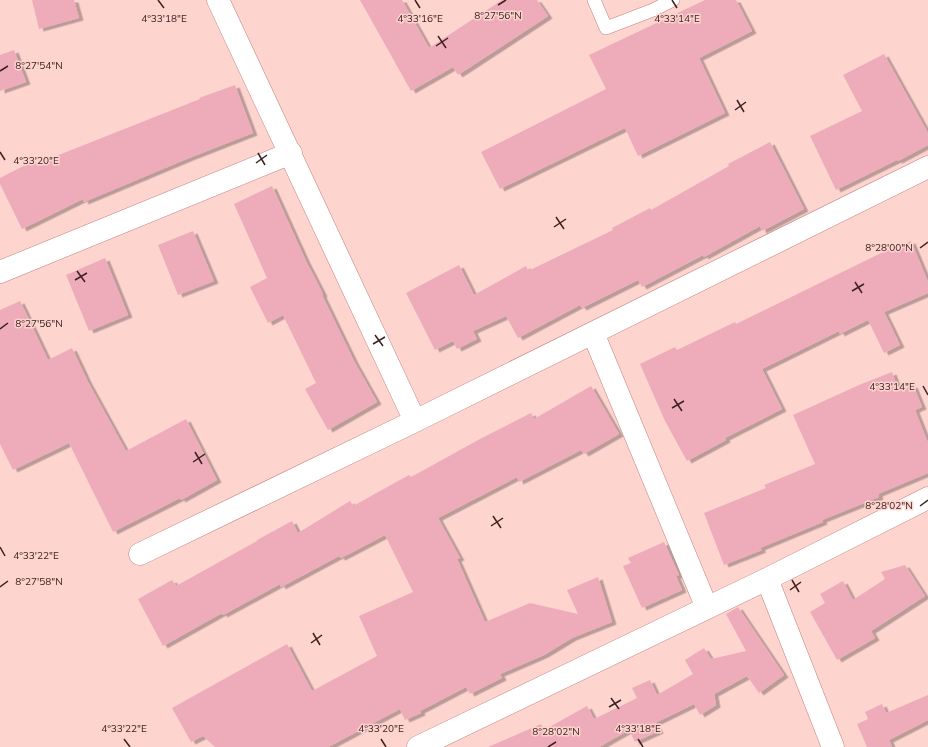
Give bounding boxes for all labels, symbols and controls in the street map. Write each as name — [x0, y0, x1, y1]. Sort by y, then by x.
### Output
text: 8°27'56"N — [474, 9, 522, 22]
text: 4°33'18"E — [141, 12, 187, 25]
text: 4°33'16"E — [397, 12, 443, 25]
text: 4°33'14"E — [654, 12, 700, 25]
text: 8°27'54"N — [15, 59, 63, 72]
text: 4°33'20"E — [13, 154, 59, 167]
text: 8°28'00"N — [865, 241, 913, 254]
text: 8°27'56"N — [15, 317, 63, 330]
text: 4°33'14"E — [869, 380, 915, 393]
text: 8°28'02"N — [865, 499, 913, 512]
text: 4°33'22"E — [13, 549, 59, 562]
text: 8°27'58"N — [15, 575, 63, 588]
text: 4°33'22"E — [101, 722, 147, 735]
text: 4°33'20"E — [358, 722, 404, 735]
text: 4°33'18"E — [615, 722, 661, 735]
text: 8°28'02"N — [532, 725, 580, 738]

